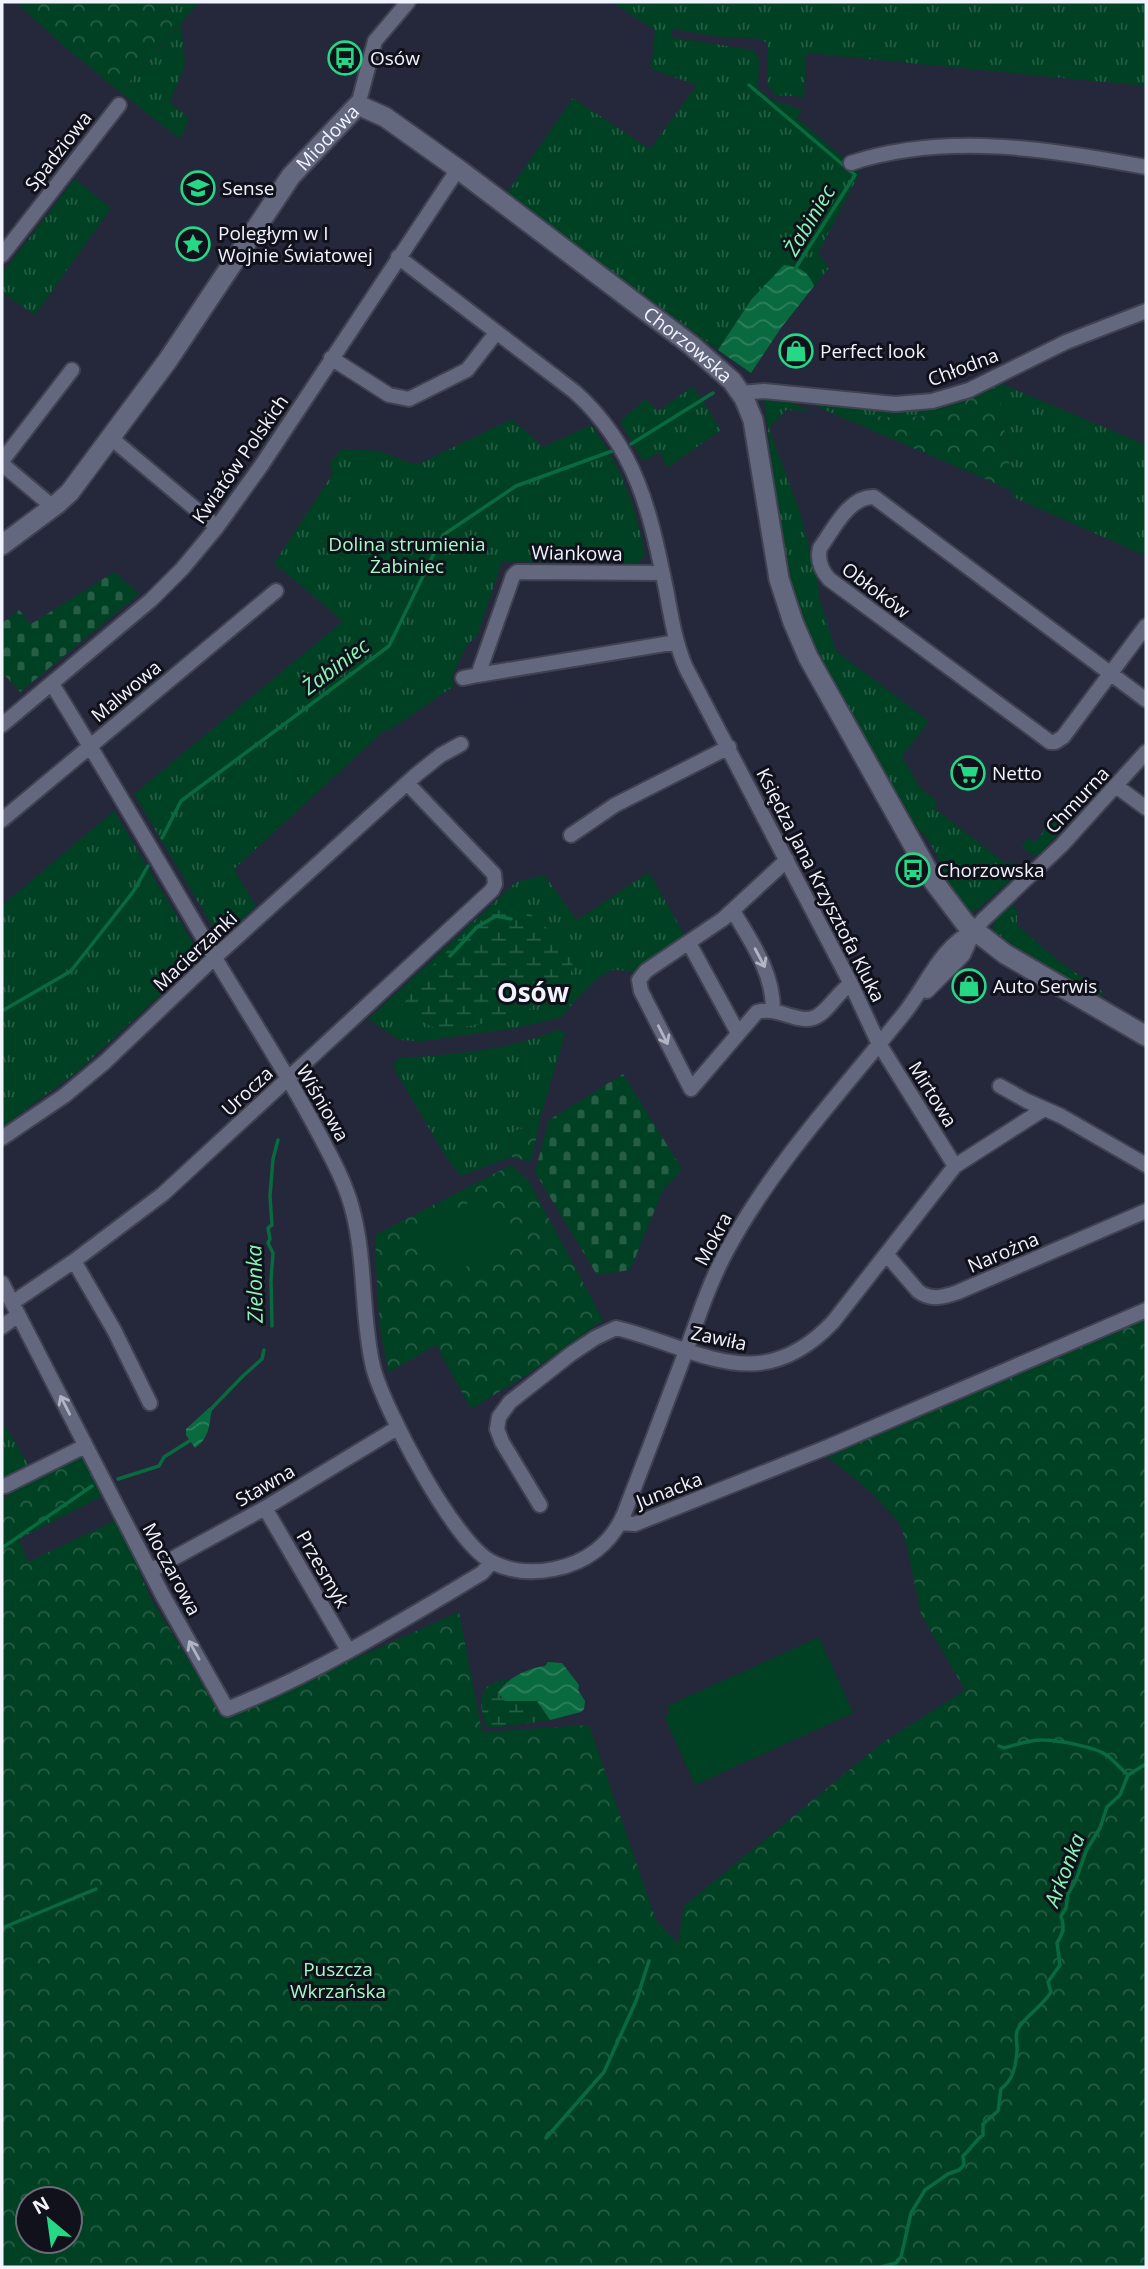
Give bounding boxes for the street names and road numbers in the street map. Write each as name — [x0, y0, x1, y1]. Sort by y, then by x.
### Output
street label: Miodowa — [290, 99, 365, 176]
street label: Spadziowa — [19, 106, 97, 196]
street label: Chorzowska — [638, 301, 738, 388]
street label: Chłodna — [924, 342, 1002, 392]
street label: Kwiatów Polskich — [186, 389, 294, 529]
street label: Wiankowa — [531, 539, 623, 567]
street label: Obłoków — [837, 556, 915, 624]
street label: Malwowa — [86, 654, 166, 728]
street label: Chmurna — [1039, 761, 1115, 839]
street label: Księdza Jana Krzysztofa Kluka — [751, 763, 891, 1007]
street label: Macierzanki — [147, 905, 243, 997]
street label: Mirtowa — [903, 1056, 963, 1132]
street label: Urocza — [216, 1060, 278, 1122]
street label: Wiśniowa — [291, 1060, 355, 1146]
street label: Mokra — [688, 1208, 738, 1270]
street label: Narożna — [963, 1225, 1043, 1279]
street label: Zawiła — [689, 1319, 749, 1357]
street label: Stawna — [230, 1458, 300, 1512]
street label: Junacka — [630, 1466, 706, 1515]
street label: Moczarowa — [137, 1518, 207, 1620]
street label: Przesmyk — [291, 1526, 355, 1612]

